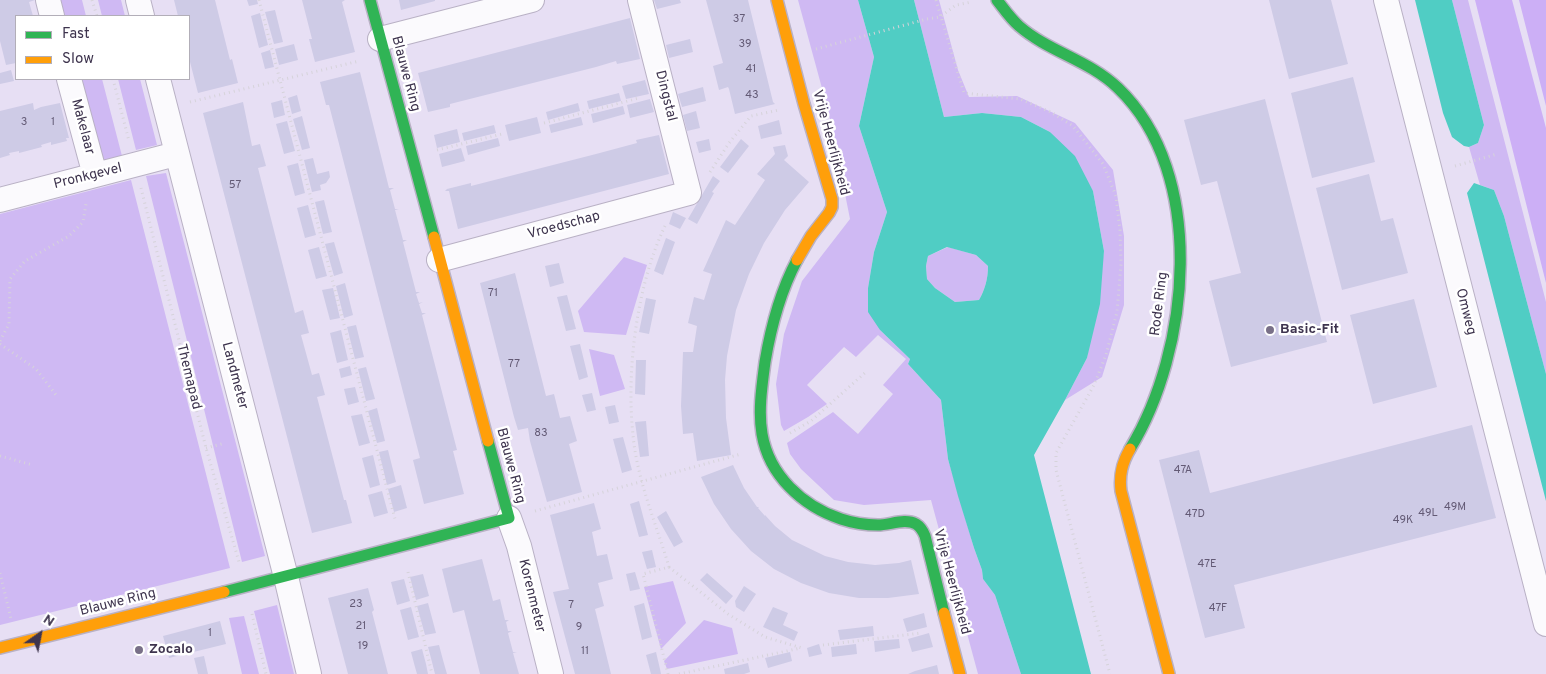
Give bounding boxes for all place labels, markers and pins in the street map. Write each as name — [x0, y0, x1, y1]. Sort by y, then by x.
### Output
place label: Basic-Fit — [1280, 322, 1339, 338]
marker: Basic-Fit — [1264, 324, 1276, 336]
place label: Zocalo — [149, 642, 193, 658]
marker: Zocalo — [133, 644, 145, 656]

